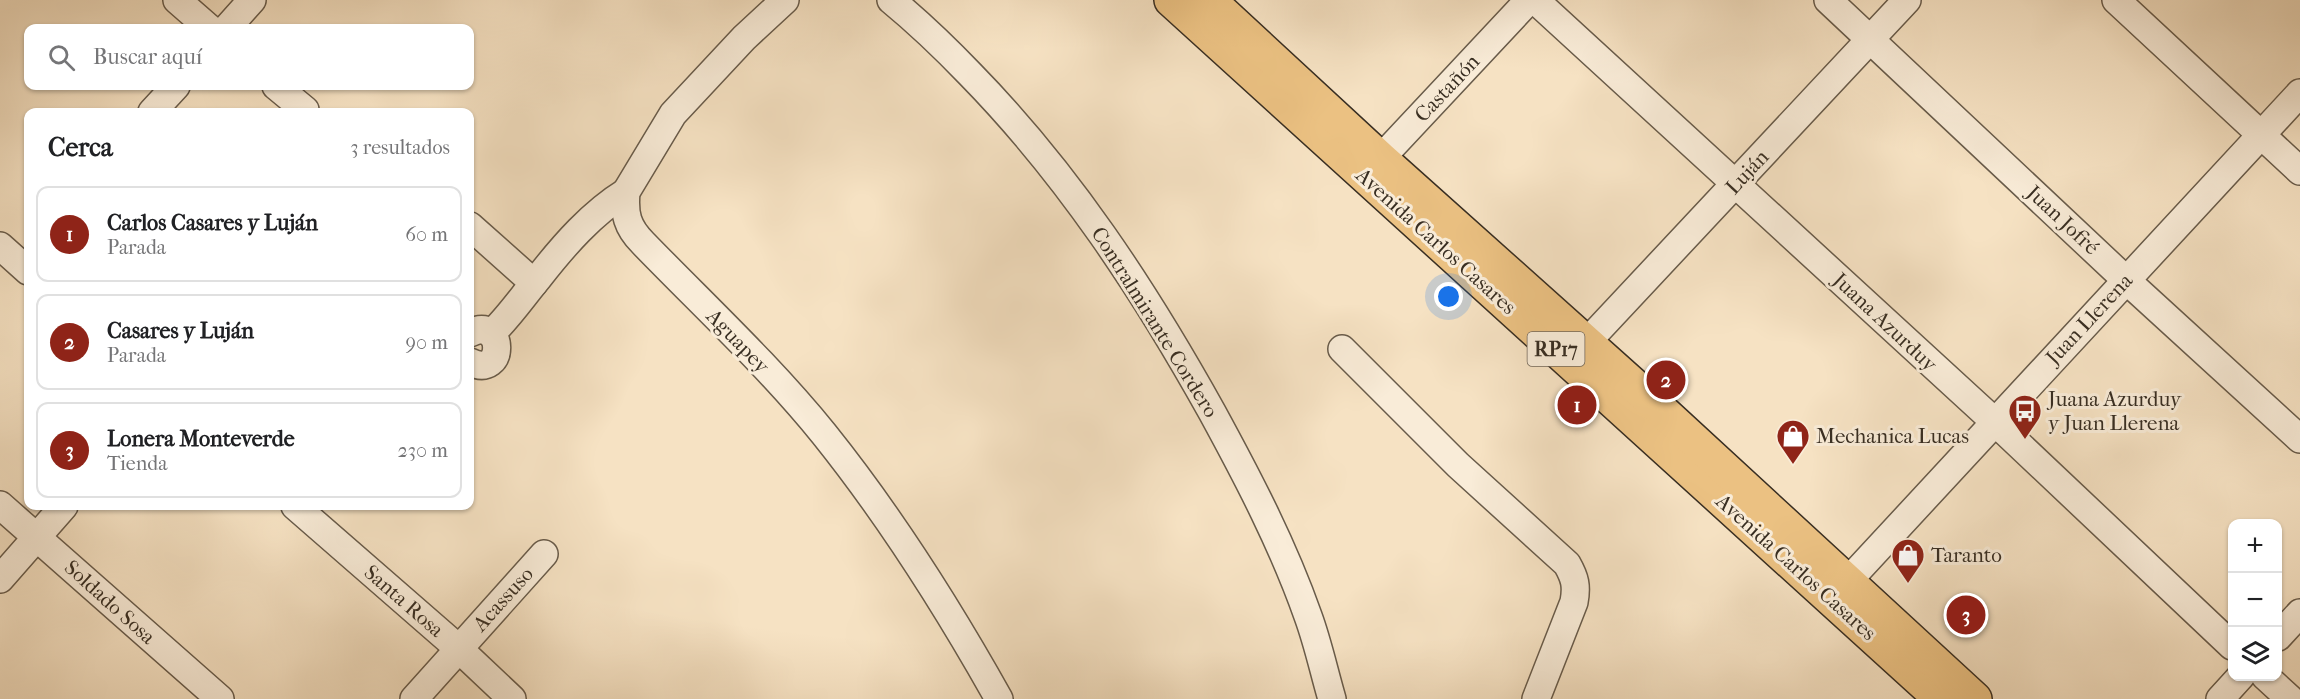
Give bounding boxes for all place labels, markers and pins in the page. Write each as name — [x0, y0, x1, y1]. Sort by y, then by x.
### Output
pin: 2 — [1646, 358, 1686, 403]
pin: 1 — [1558, 382, 1596, 428]
place label: Juana Azurduy y Juan Llerena — [2046, 387, 2182, 435]
bus stop icon: Juana Azurduy y Juan Llerena — [2007, 393, 2043, 440]
shop icon: Mechanica Lucas — [1775, 418, 1811, 465]
place label: Mechanica Lucas — [1816, 424, 1969, 448]
shop icon: Taranto — [1890, 537, 1926, 584]
place label: Taranto — [1931, 543, 2002, 567]
pin: 3 — [1946, 592, 1986, 638]

